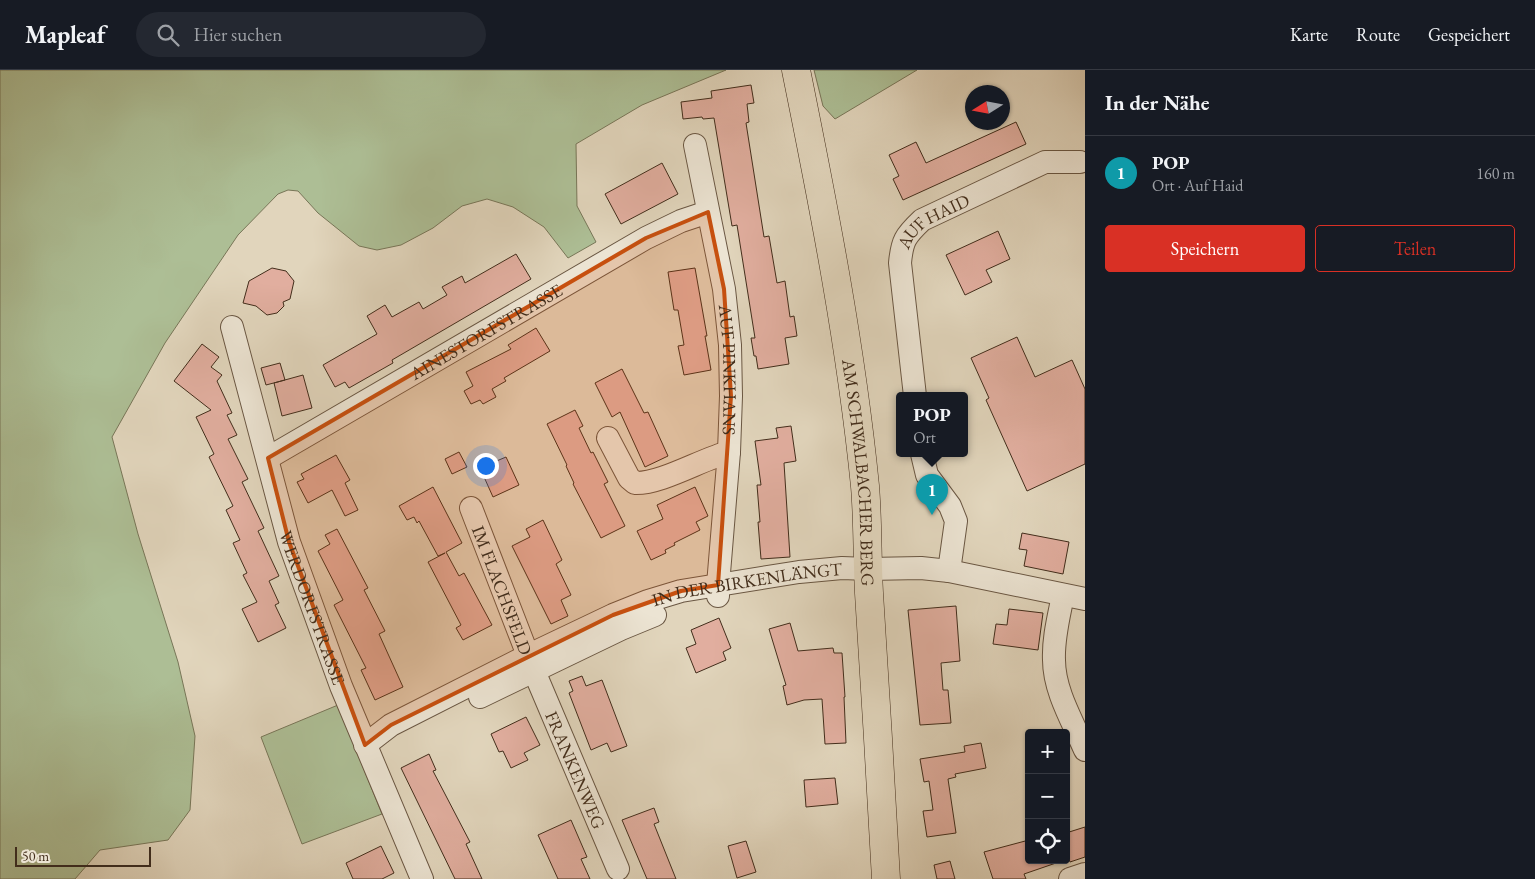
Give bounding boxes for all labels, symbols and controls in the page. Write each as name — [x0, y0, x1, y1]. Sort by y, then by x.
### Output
search box — [136, 12, 486, 57]
text: Mapleaf — [25, 19, 106, 50]
icon: search — [154, 21, 182, 49]
text: Hier suchen — [194, 22, 282, 47]
text: Karte — [1290, 23, 1328, 46]
text: Route — [1356, 23, 1400, 46]
text: Gespeichert — [1428, 23, 1510, 46]
north arrow — [965, 85, 1010, 130]
text: In der Nähe — [1105, 89, 1210, 116]
text: POP — [1152, 150, 1190, 175]
text: 1 — [1117, 163, 1125, 184]
text: 160 m — [1476, 163, 1515, 184]
text: Ort · Auf Haid — [1152, 175, 1243, 196]
street label: AUF HAID — [891, 188, 973, 253]
button: Speichern — [1105, 225, 1305, 272]
button: Teilen — [1315, 225, 1515, 272]
street label: AINESTORFSTRASSE — [405, 278, 566, 385]
street label: AUF PINKHANS — [714, 302, 743, 436]
street label: AM SCHWALBACHER BERG — [837, 356, 880, 587]
popup — [896, 392, 968, 457]
text: POP — [913, 402, 951, 427]
text: Ort — [913, 427, 936, 448]
your location — [473, 453, 499, 479]
pin: 1 — [916, 474, 948, 515]
street label: IM FLACHSFELD — [467, 522, 538, 658]
street label: WERDORFSTRASSE — [275, 528, 351, 688]
street label: IN DER BIRKENLÄNGT — [649, 556, 844, 611]
street label: FRANKENWEG — [541, 707, 611, 832]
map controls — [1025, 729, 1070, 864]
button: + — [1025, 729, 1070, 774]
button: − — [1025, 774, 1070, 819]
button: locate — [1025, 819, 1070, 864]
scale bar — [15, 844, 151, 867]
text: 50 m — [22, 847, 49, 865]

